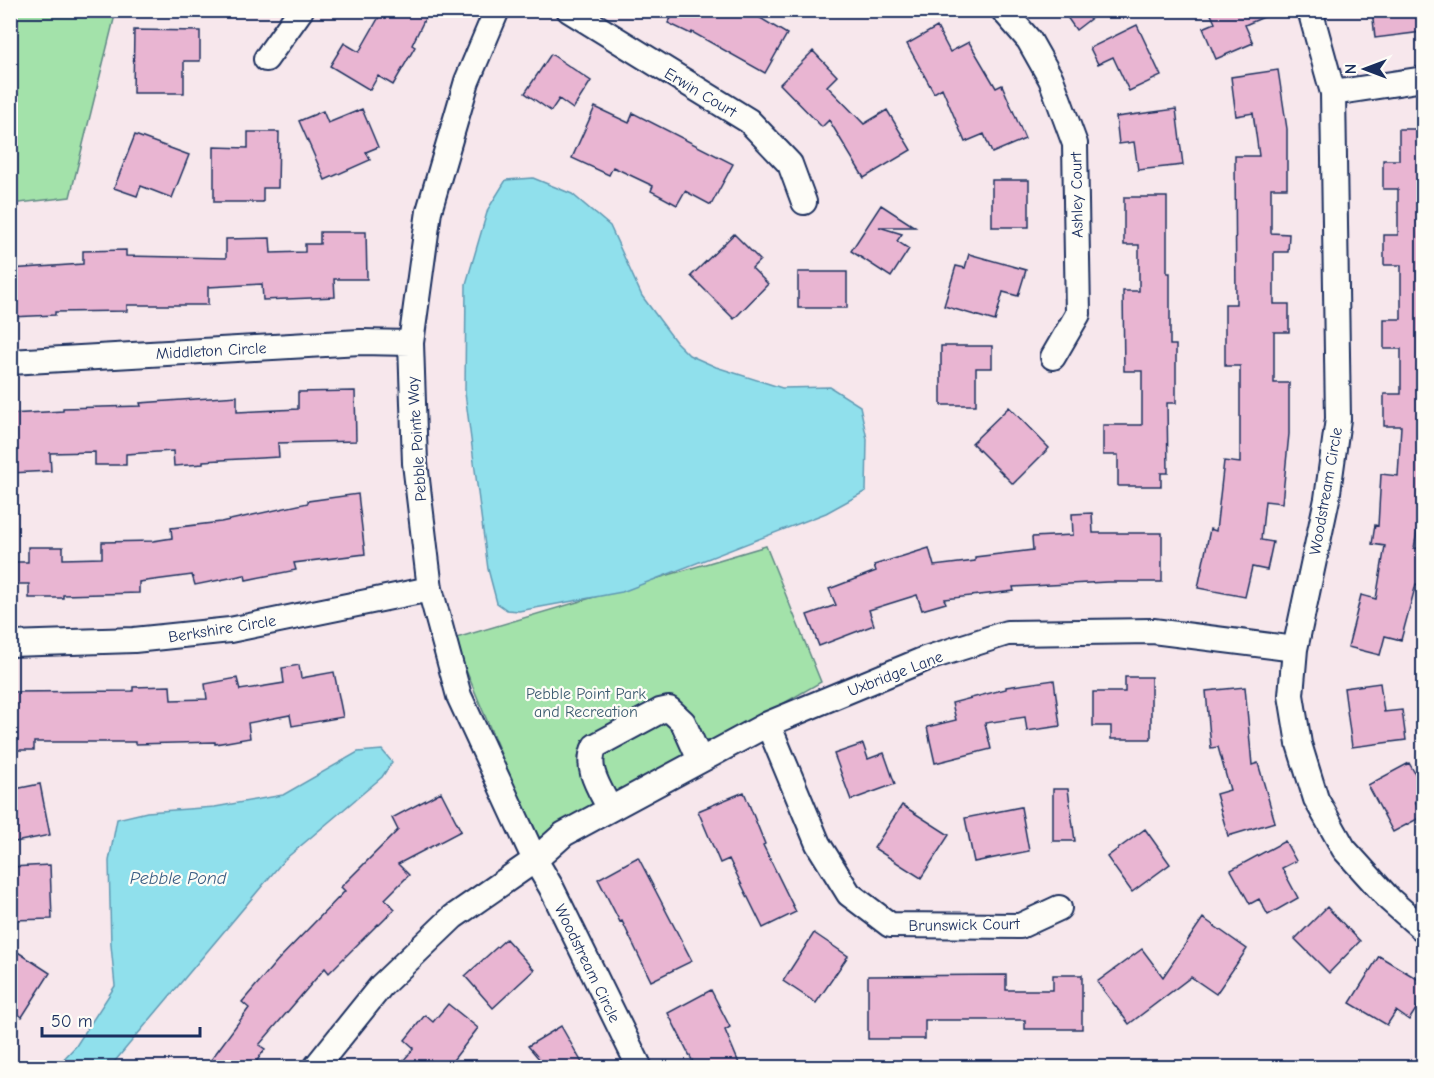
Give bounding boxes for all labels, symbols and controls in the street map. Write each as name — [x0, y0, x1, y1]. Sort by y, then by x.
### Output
north arrow — [1335, 39, 1395, 99]
street label: Erwin Court — [661, 64, 740, 122]
text: N — [1342, 64, 1360, 74]
street label: Ashley Court — [1067, 151, 1087, 238]
street label: Middleton Circle — [155, 339, 267, 363]
street label: Pebble Pointe Way — [404, 375, 430, 502]
street label: Woodstream Circle — [1306, 426, 1346, 556]
street label: Berkshire Circle — [167, 612, 277, 646]
street label: Uxbridge Lane — [845, 648, 945, 700]
park label: Pebble Point Park and Recreation — [526, 685, 646, 721]
water label: Pebble Pond — [130, 868, 227, 889]
street label: Woodstream Circle — [551, 901, 624, 1026]
street label: Brunswick Court — [908, 915, 1020, 935]
scale bar — [42, 1000, 200, 1038]
text: 50 m — [51, 1011, 93, 1032]

